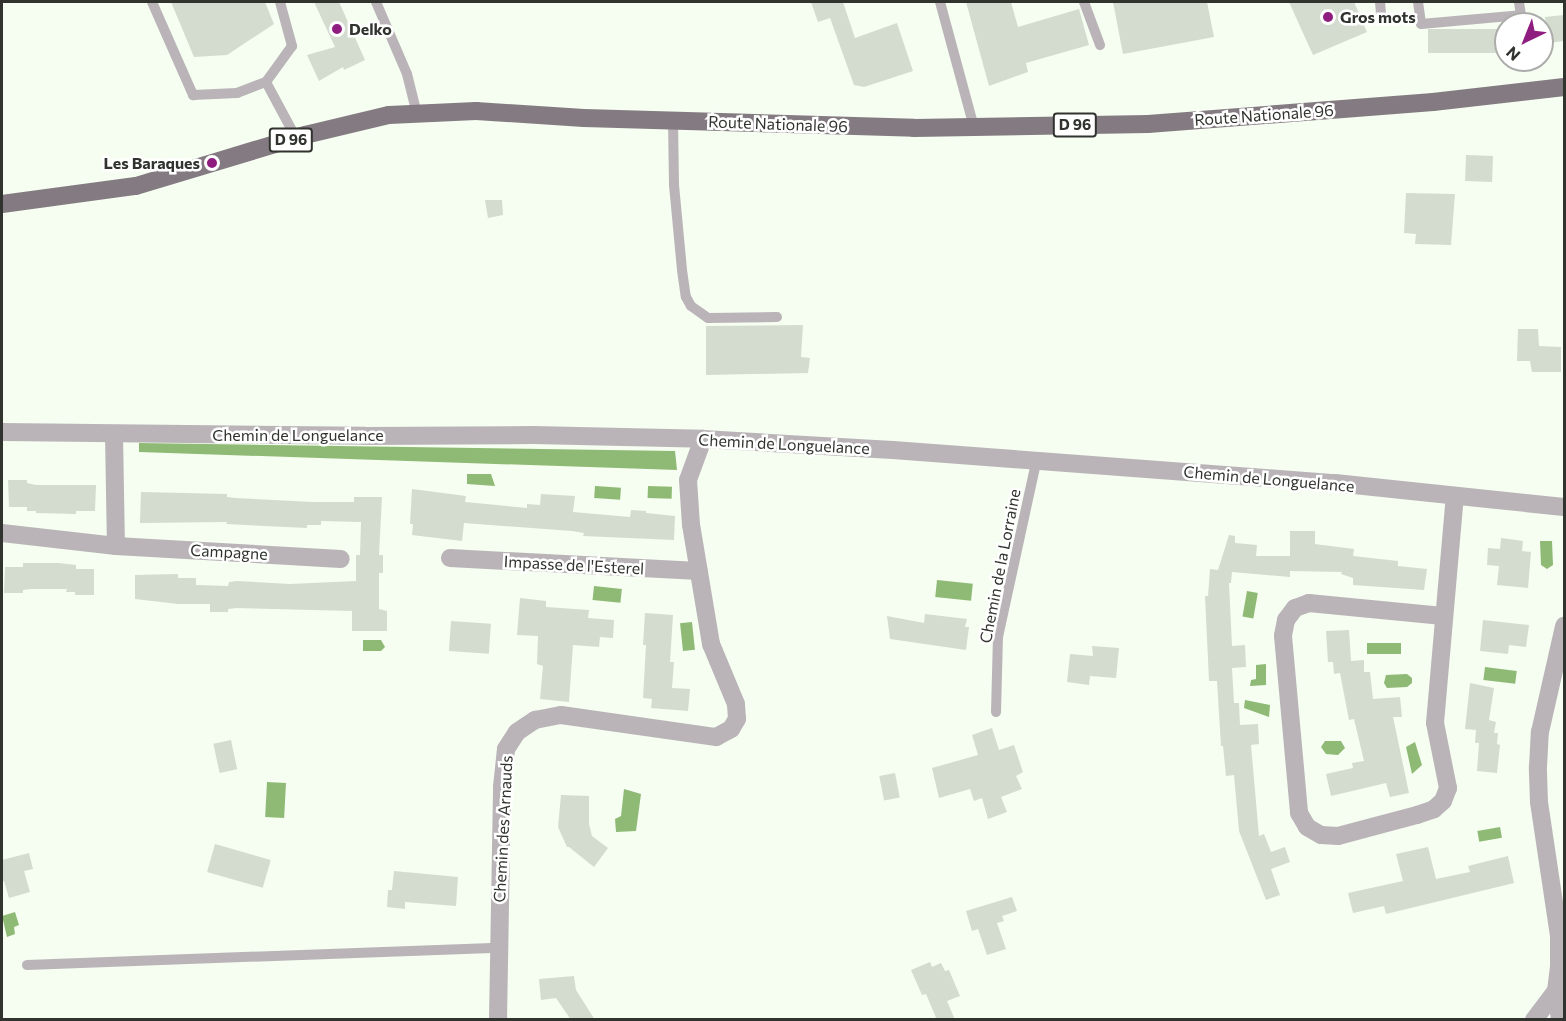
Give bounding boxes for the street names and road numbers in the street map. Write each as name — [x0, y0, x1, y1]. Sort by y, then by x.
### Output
street label: Route Nationale 96 — [1194, 101, 1334, 129]
street label: Route Nationale 96 — [708, 112, 848, 136]
road number: D 96 — [1052, 113, 1098, 137]
road number: D 96 — [268, 128, 314, 152]
street label: Chemin de Longuelance — [212, 425, 384, 445]
street label: Chemin de Longuelance — [698, 430, 870, 458]
street label: Chemin de Longuelance — [1183, 462, 1355, 496]
street label: Chemin de la Lorraine — [976, 487, 1024, 645]
street label: Campagne — [190, 540, 268, 564]
street label: Impasse de l'Esterel — [503, 552, 645, 578]
street label: Chemin des Arnauds — [490, 755, 516, 903]

